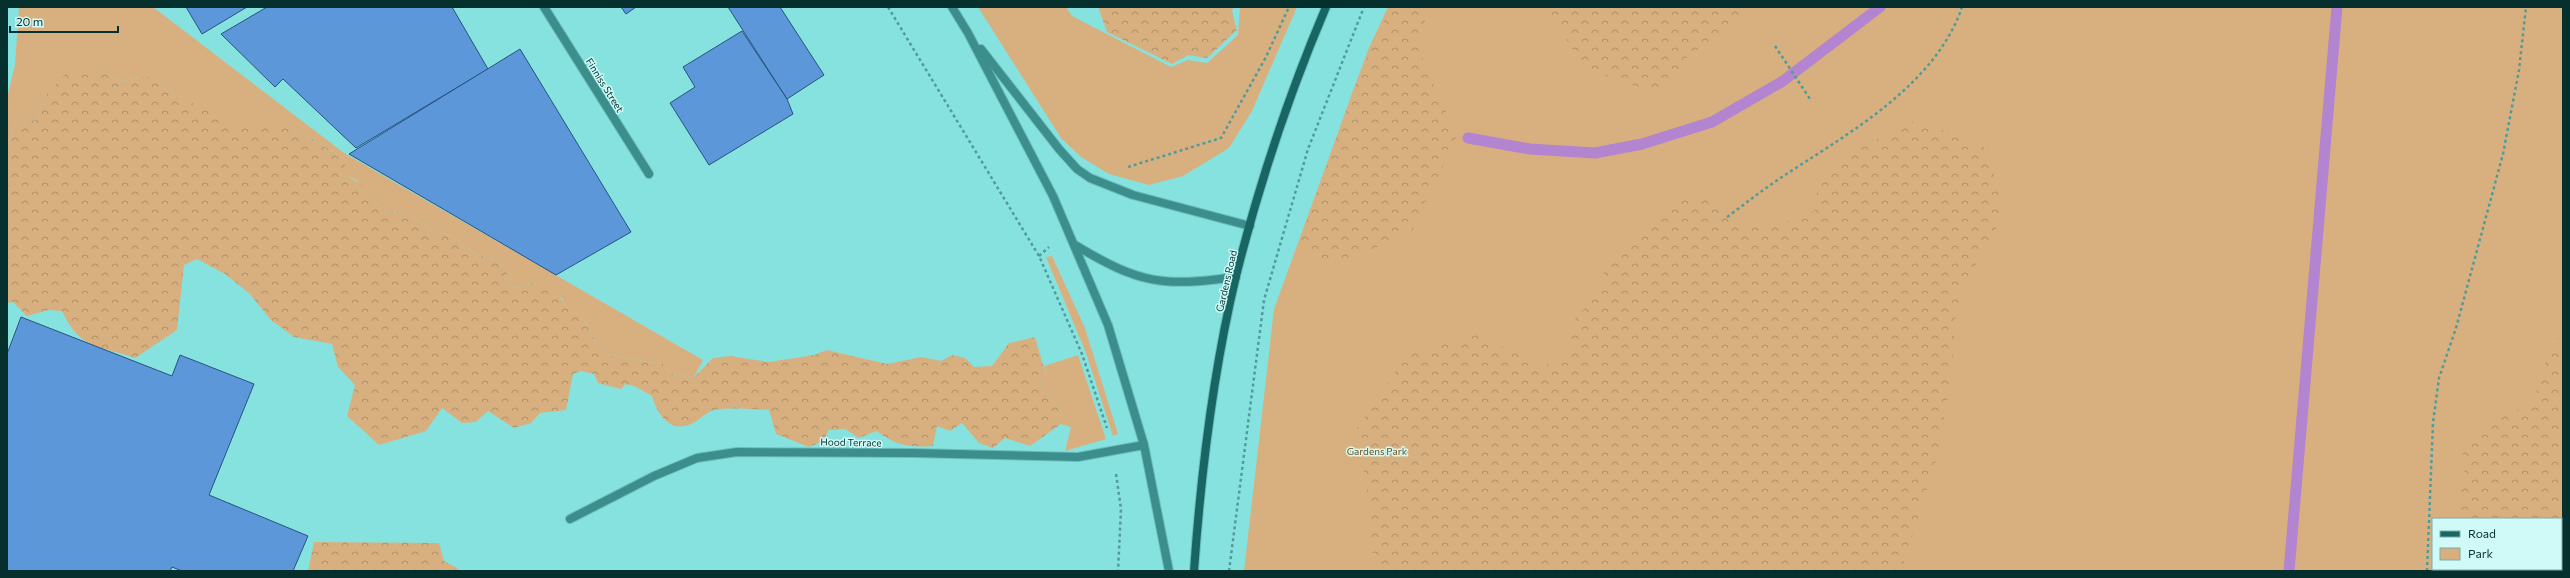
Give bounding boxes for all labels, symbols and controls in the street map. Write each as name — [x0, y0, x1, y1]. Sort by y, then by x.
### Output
scale bar — [10, 8, 118, 34]
text: 20 m — [16, 14, 43, 28]
street label: Finniss Street — [584, 56, 626, 114]
street label: Gardens Road — [1213, 249, 1239, 313]
street label: Hood Terrace — [820, 435, 882, 449]
park label: Gardens Park — [1347, 445, 1408, 457]
legend — [2432, 518, 2562, 570]
text: Road — [2468, 526, 2496, 540]
text: Park — [2468, 546, 2494, 560]

